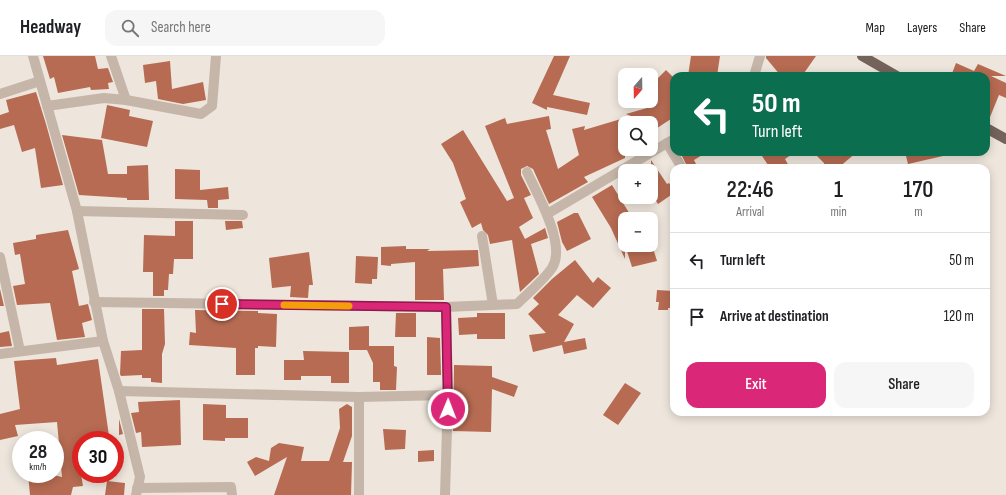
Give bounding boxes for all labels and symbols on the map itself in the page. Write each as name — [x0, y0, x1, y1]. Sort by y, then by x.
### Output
north arrow — [618, 68, 658, 108]
pin — [205, 287, 239, 321]
position arrow — [427, 388, 469, 430]
speed limit sign: 30 — [72, 431, 124, 483]

